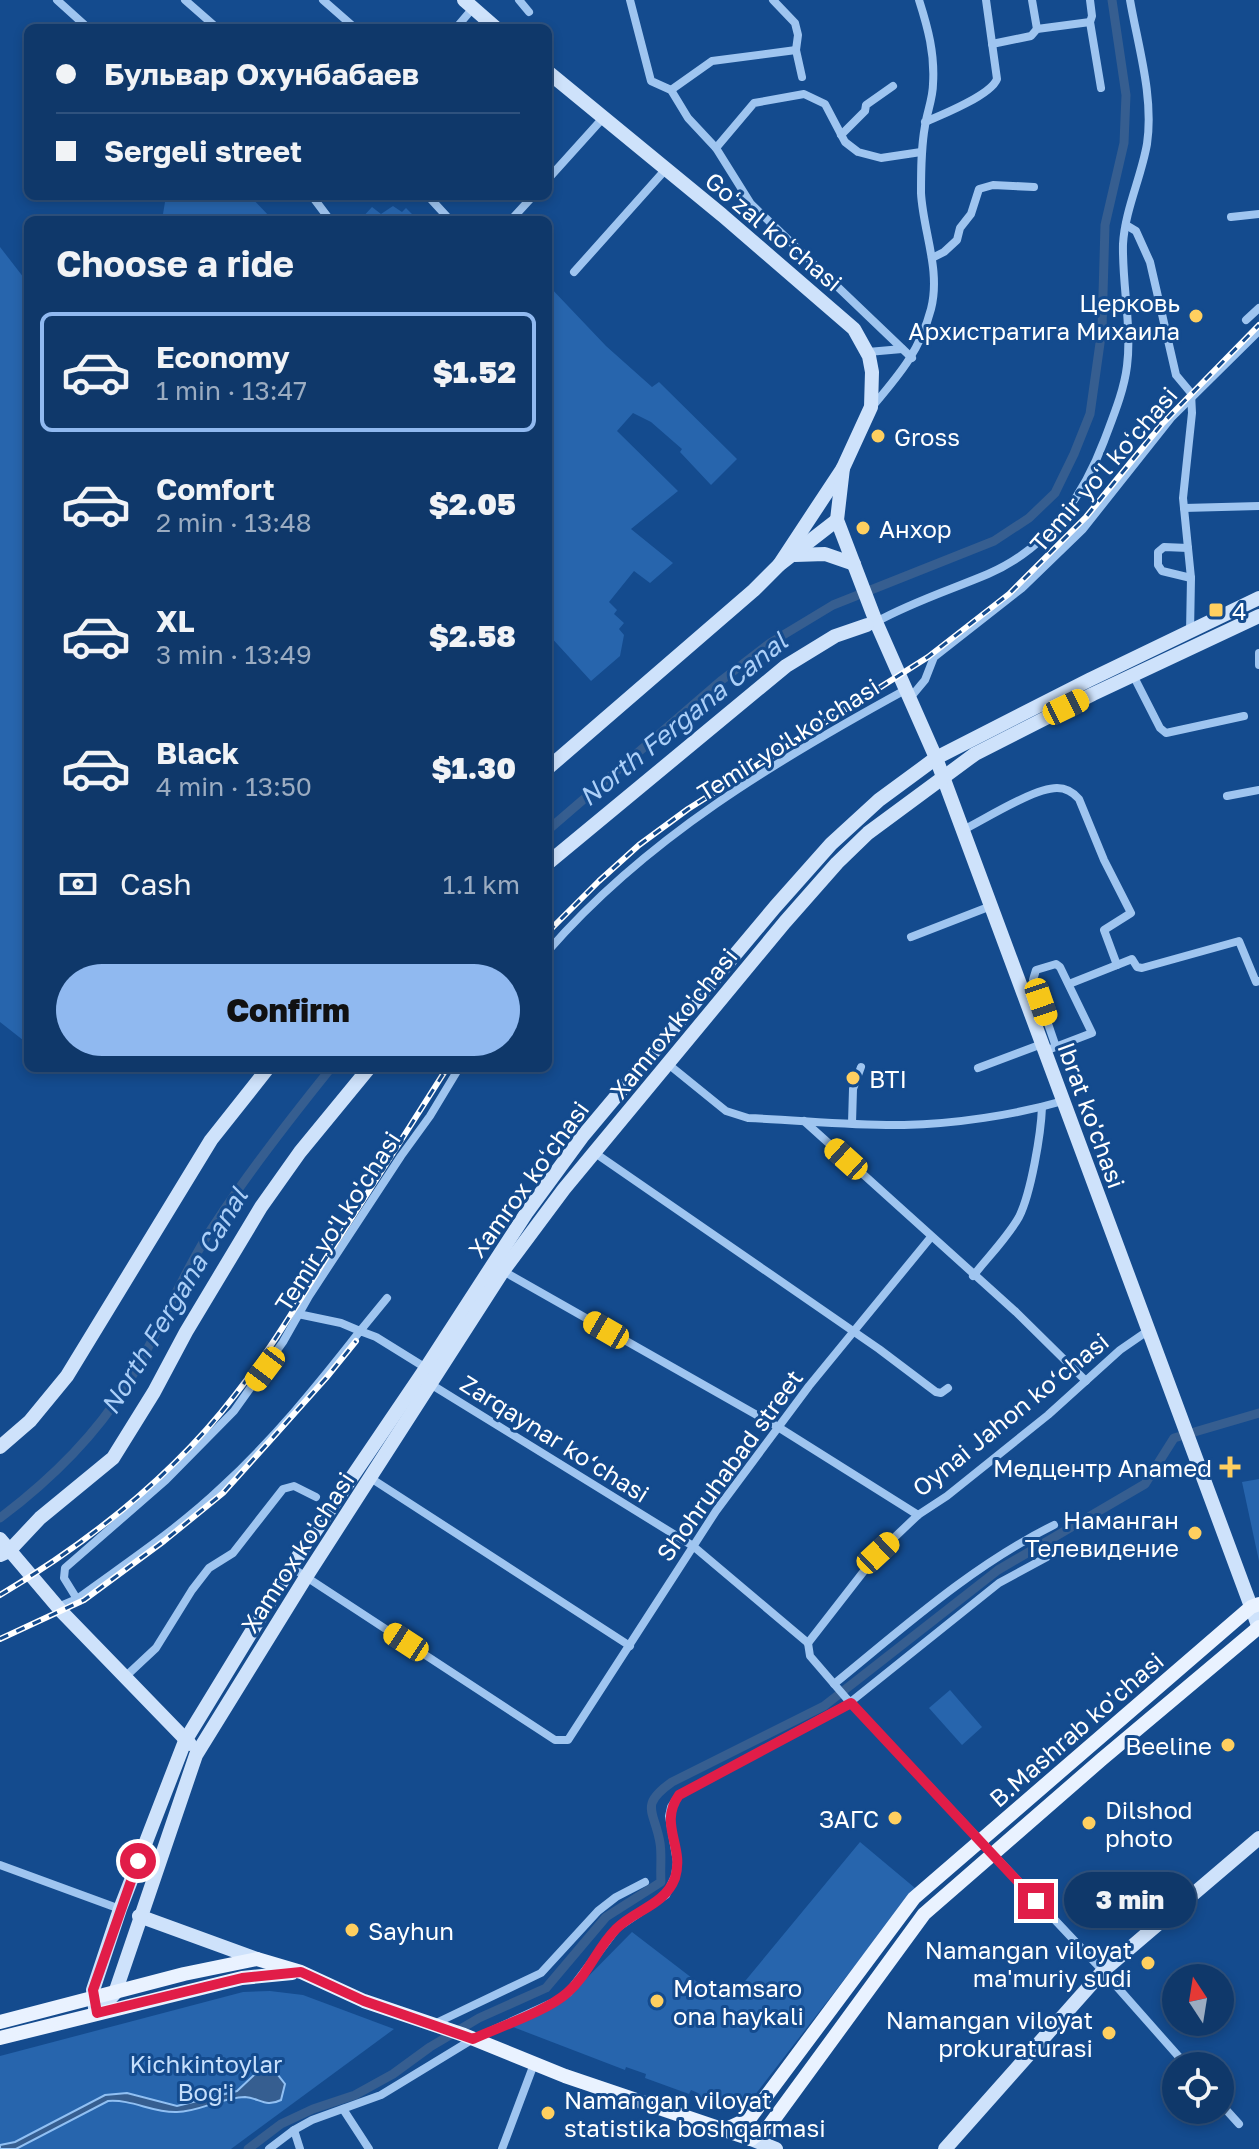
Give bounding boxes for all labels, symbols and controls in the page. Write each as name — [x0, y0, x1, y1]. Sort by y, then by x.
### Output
text: Бульвар Охунбабаев — [104, 56, 419, 92]
text: Sergeli street — [104, 133, 302, 169]
street label: Goʻzal koʻchasi — [700, 165, 848, 297]
text: Choose a ride — [56, 242, 294, 285]
place label: Церковь Архистратига Михаила — [908, 288, 1180, 345]
marker: Церковь Архистратига Михаила — [1187, 307, 1205, 325]
icon: car — [60, 336, 132, 408]
text: Economy — [156, 339, 290, 375]
text: $1.52 — [433, 354, 516, 390]
text: 1 min · 13:47 — [156, 375, 307, 406]
street label: Temir yoʻl koʻchasi — [1023, 380, 1183, 558]
place label: Gross — [894, 422, 960, 451]
marker: Gross — [869, 427, 887, 445]
icon: car — [60, 468, 132, 540]
text: Comfort — [156, 471, 275, 507]
text: $2.05 — [429, 486, 516, 522]
text: 2 min · 13:48 — [156, 507, 312, 538]
place label: Анхор — [879, 514, 952, 543]
marker: Анхор — [854, 519, 872, 537]
place label: 4 — [1232, 596, 1247, 625]
icon: car — [60, 600, 132, 672]
marker: 4 — [1207, 601, 1225, 619]
text: XL — [156, 603, 195, 639]
text: $2.58 — [429, 618, 516, 654]
water label: North Fergana Canal — [573, 625, 794, 812]
text: 3 min · 13:49 — [156, 639, 312, 670]
street label: Temir yo'l ko'chasi — [692, 671, 884, 807]
car — [1039, 686, 1093, 728]
icon: car — [60, 732, 132, 804]
text: Black — [156, 735, 239, 771]
text: $1.30 — [431, 750, 516, 786]
text: 4 min · 13:50 — [156, 771, 312, 802]
icon: cash — [56, 862, 100, 906]
text: Cash — [120, 866, 192, 902]
text: 1.1 km — [443, 869, 520, 900]
street label: Xamrox ko'chasi — [603, 942, 743, 1104]
button: Confirm — [56, 964, 520, 1056]
car — [1022, 975, 1060, 1029]
street label: Ibrat ko'chasi — [1052, 1038, 1132, 1192]
place label: BTI — [869, 1064, 907, 1093]
marker: BTI — [844, 1069, 862, 1087]
street label: Xamrox koʻchasi — [462, 1095, 594, 1263]
street label: Temir yo'l ko'chasi — [268, 1126, 406, 1316]
car — [820, 1134, 872, 1184]
water label: North Fergana Canal — [94, 1181, 255, 1420]
car — [579, 1308, 633, 1352]
street label: Oynai Jahon ko‘chasi — [906, 1326, 1114, 1502]
car — [241, 1343, 289, 1395]
street label: Shohruhabad street — [650, 1364, 808, 1566]
street label: Zarqaynar ko‘chasi — [455, 1368, 655, 1508]
place label: Медцентр Anamed — [993, 1453, 1212, 1482]
marker: Медцентр Anamed — [1219, 1456, 1241, 1478]
street label: Xamrox ko'chasi — [234, 1466, 360, 1638]
place label: Наманган Телевидение — [1025, 1505, 1179, 1562]
marker: Наманган Телевидение — [1186, 1524, 1204, 1542]
car — [852, 1528, 904, 1578]
car — [379, 1619, 433, 1665]
street label: B.Mashrab ko'chasi — [983, 1646, 1169, 1812]
place label: Beeline — [1125, 1731, 1212, 1760]
marker: Beeline — [1219, 1736, 1237, 1754]
place label: Dilshod photo — [1105, 1795, 1193, 1852]
place label: ЗАГС — [819, 1804, 879, 1833]
marker: ЗАГС — [886, 1809, 904, 1827]
marker: Dilshod photo — [1080, 1814, 1098, 1832]
route start — [120, 1843, 156, 1879]
callout: 3 min — [1064, 1873, 1196, 1929]
route end — [1018, 1883, 1054, 1919]
text: 3 min — [1096, 1884, 1164, 1915]
place label: Sayhun — [368, 1916, 454, 1945]
marker: Sayhun — [343, 1921, 361, 1939]
place label: Namangan viloyat ma'muriy sudi — [925, 1935, 1132, 1992]
marker: Namangan viloyat ma'muriy sudi — [1139, 1954, 1157, 1972]
north arrow — [1162, 1964, 1234, 2036]
map controls — [1162, 1964, 1234, 2124]
place label: Motamsaro ona haykali — [673, 1973, 804, 2030]
marker: Motamsaro ona haykali — [648, 1992, 666, 2010]
place label: Namangan viloyat prokuraturasi — [886, 2005, 1093, 2062]
marker: Namangan viloyat prokuraturasi — [1100, 2024, 1118, 2042]
park label: Kichkintoylar Bog'i — [130, 2049, 282, 2106]
button: locate — [1162, 2052, 1234, 2124]
place label: Namangan viloyat statistika boshqarmasi — [564, 2085, 826, 2142]
marker: Namangan viloyat statistika boshqarmasi — [539, 2104, 557, 2122]

